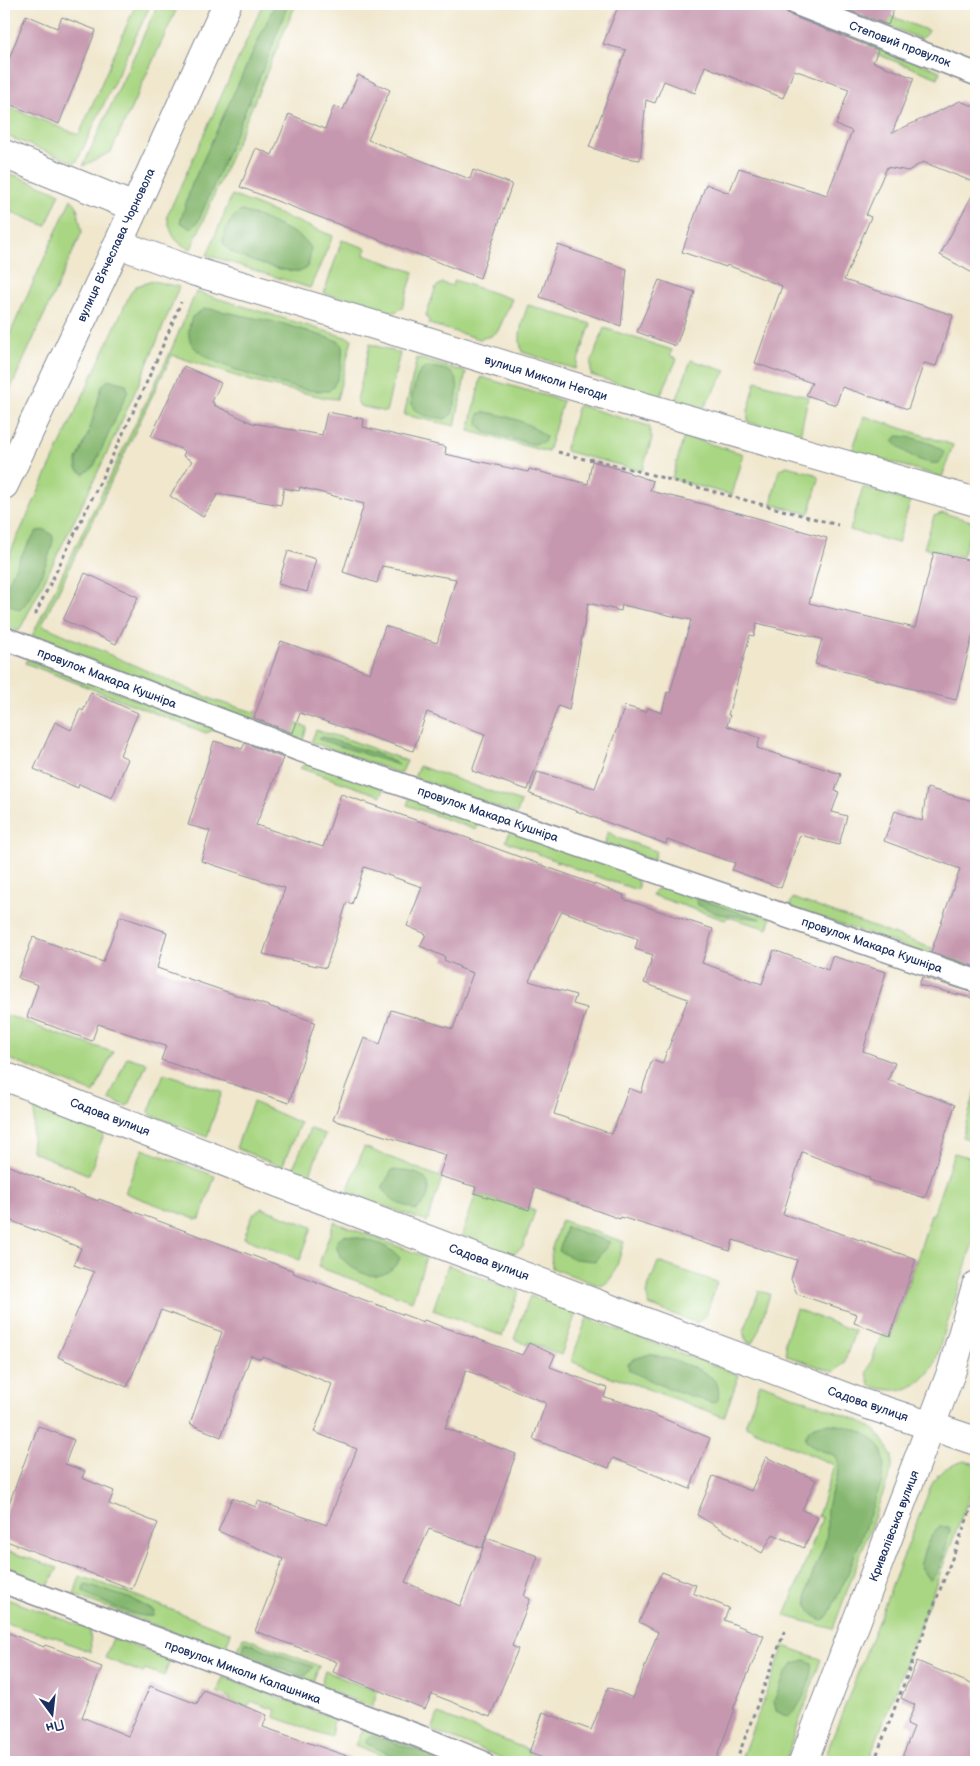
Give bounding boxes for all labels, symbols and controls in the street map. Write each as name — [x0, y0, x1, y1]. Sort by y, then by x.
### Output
street label: Степовий провулок — [847, 18, 953, 71]
street label: вулиця Вʼячеслава Чорновола — [74, 166, 159, 324]
street label: вулиця Миколи Негоди — [482, 353, 609, 404]
street label: провулок Макара Кушніра — [35, 645, 179, 712]
street label: провулок Макара Кушніра — [415, 783, 560, 846]
street label: провулок Макара Кушніра — [799, 914, 944, 977]
street label: Садова вулиця — [68, 1095, 152, 1140]
street label: Садова вулиця — [447, 1241, 531, 1284]
street label: Садова вулиця — [825, 1384, 911, 1425]
street label: Кривалівська вулиця — [866, 1468, 923, 1584]
street label: провулок Миколи Калашника — [163, 1637, 323, 1708]
north arrow — [28, 1688, 78, 1738]
text: Пн — [44, 1715, 66, 1737]

